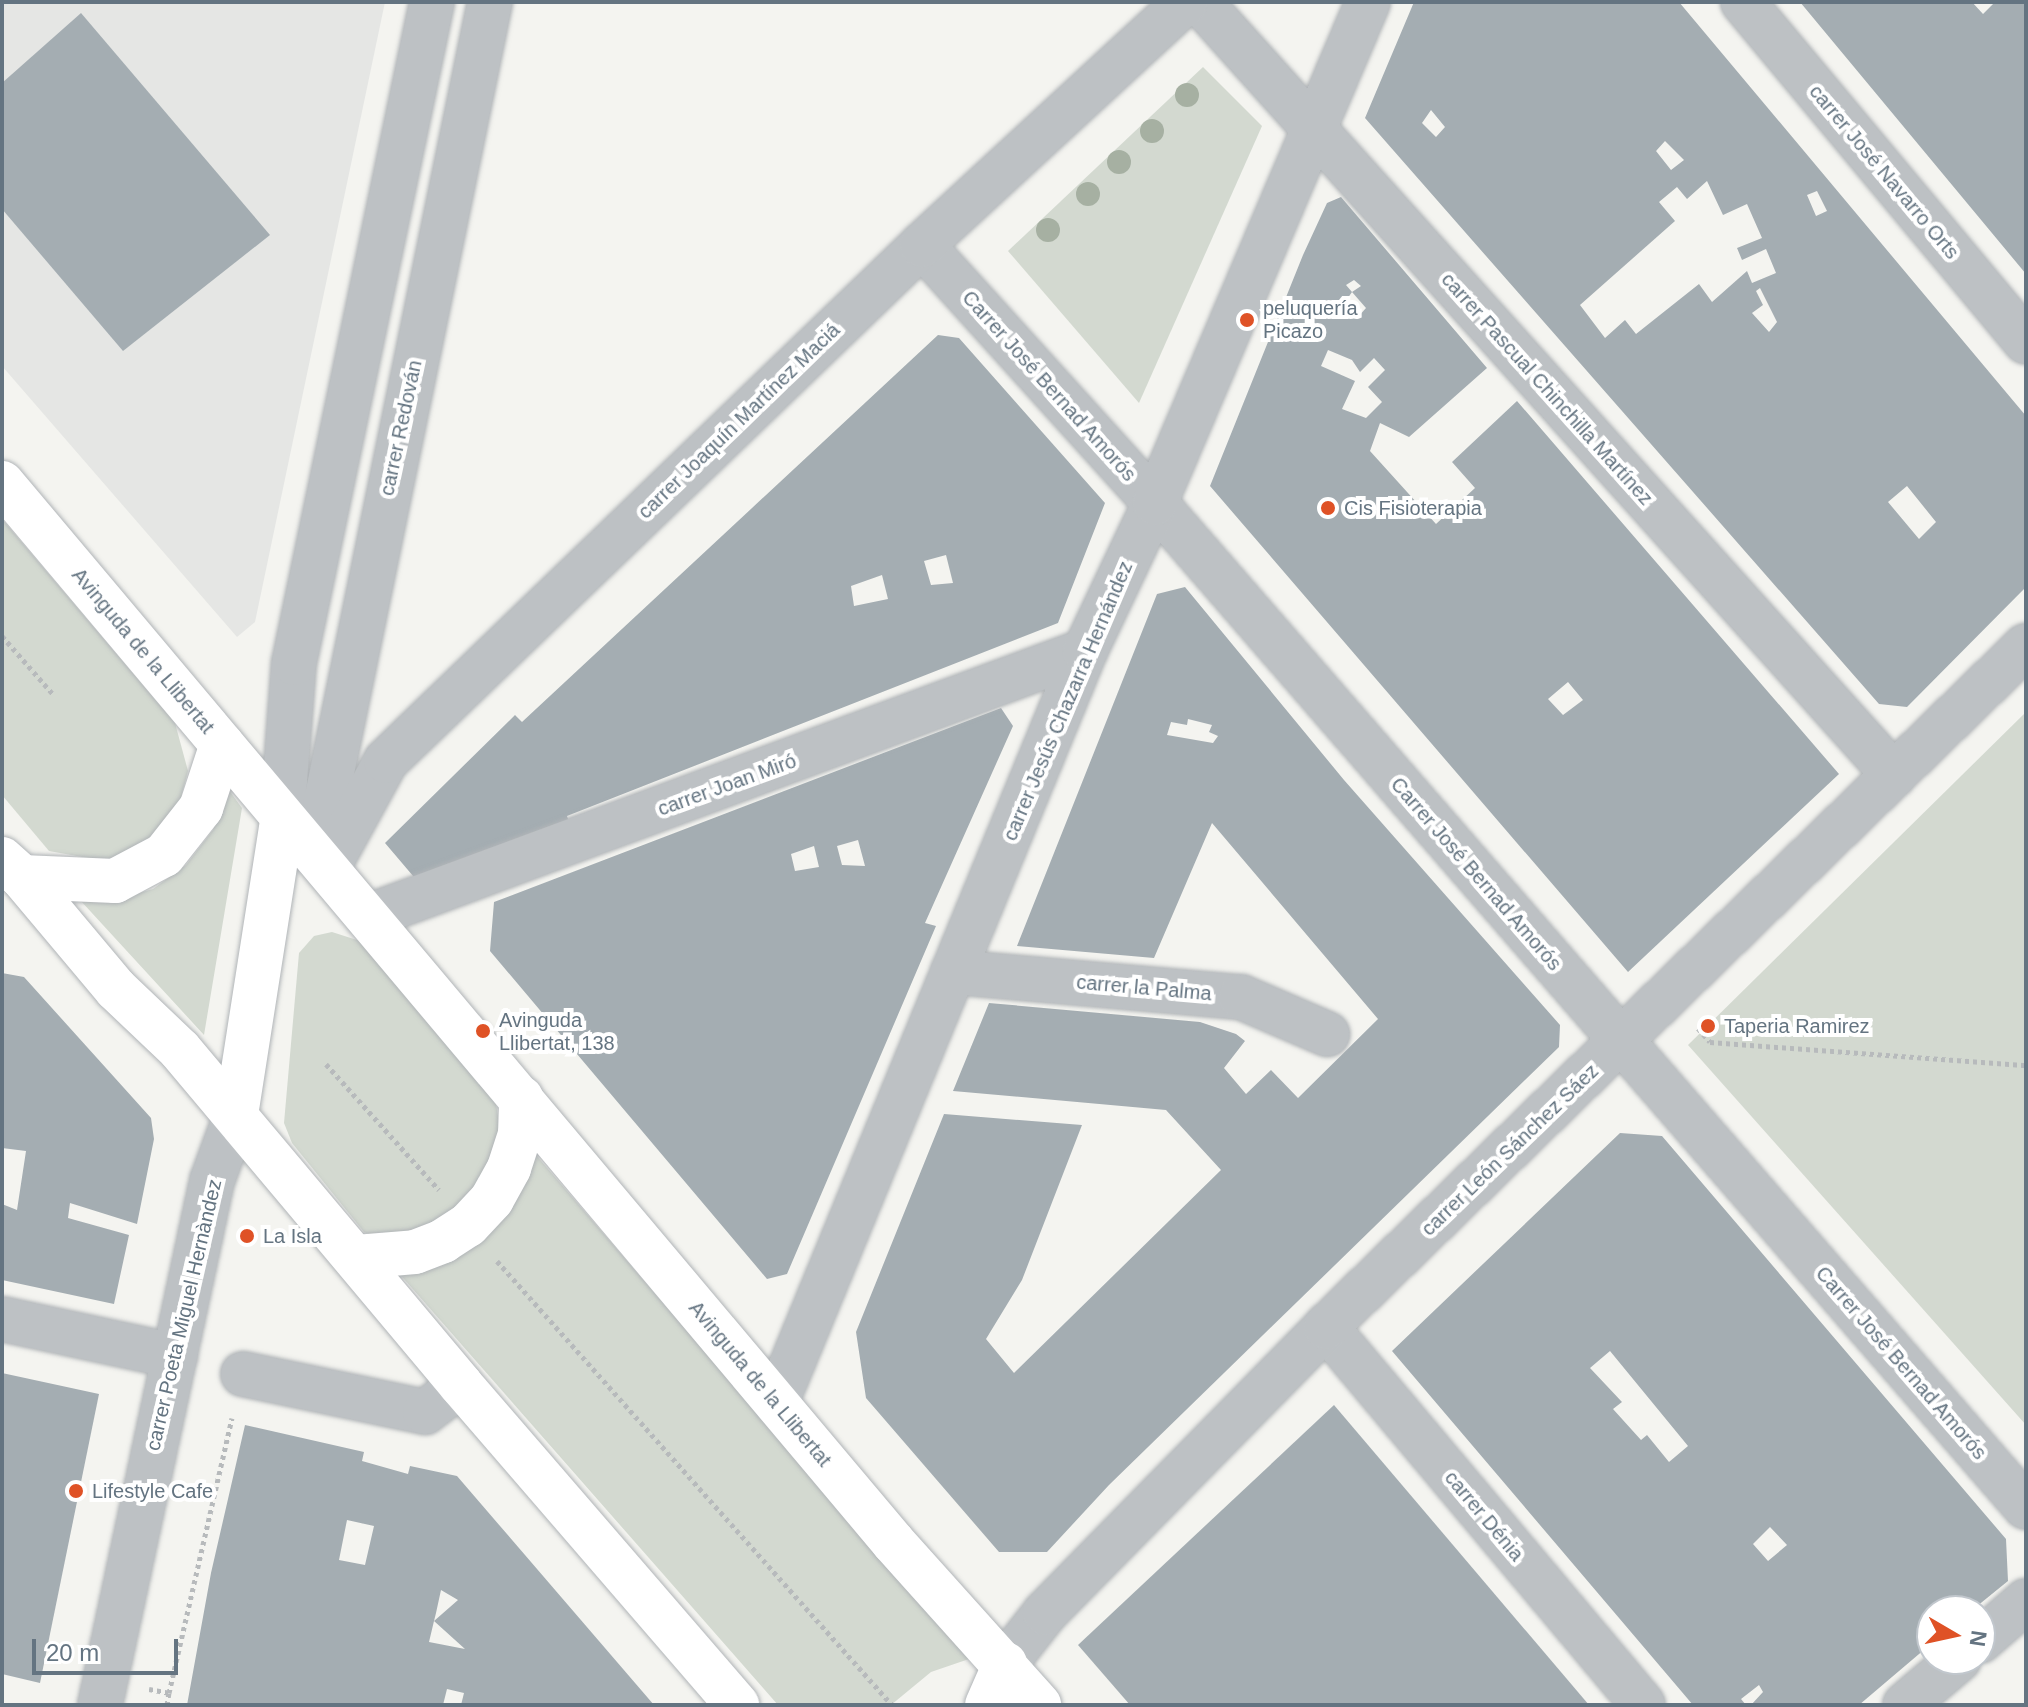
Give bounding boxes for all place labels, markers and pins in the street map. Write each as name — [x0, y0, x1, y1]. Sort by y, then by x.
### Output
place label: peluquería Picazo — [1263, 296, 1358, 343]
marker: peluquería Picazo — [1238, 311, 1256, 329]
place label: Cis Fisioterapia — [1344, 496, 1482, 520]
marker: Cis Fisioterapia — [1319, 499, 1337, 517]
place label: Avinguda Llibertat, 138 — [499, 1008, 615, 1055]
place label: Taperia Ramirez — [1724, 1014, 1870, 1038]
marker: Taperia Ramirez — [1699, 1017, 1717, 1035]
marker: Avinguda Llibertat, 138 — [474, 1022, 492, 1040]
place label: La Isla — [263, 1224, 322, 1248]
marker: La Isla — [238, 1227, 256, 1245]
place label: Lifestyle Cafe — [92, 1479, 213, 1503]
marker: Lifestyle Cafe — [67, 1482, 85, 1500]

